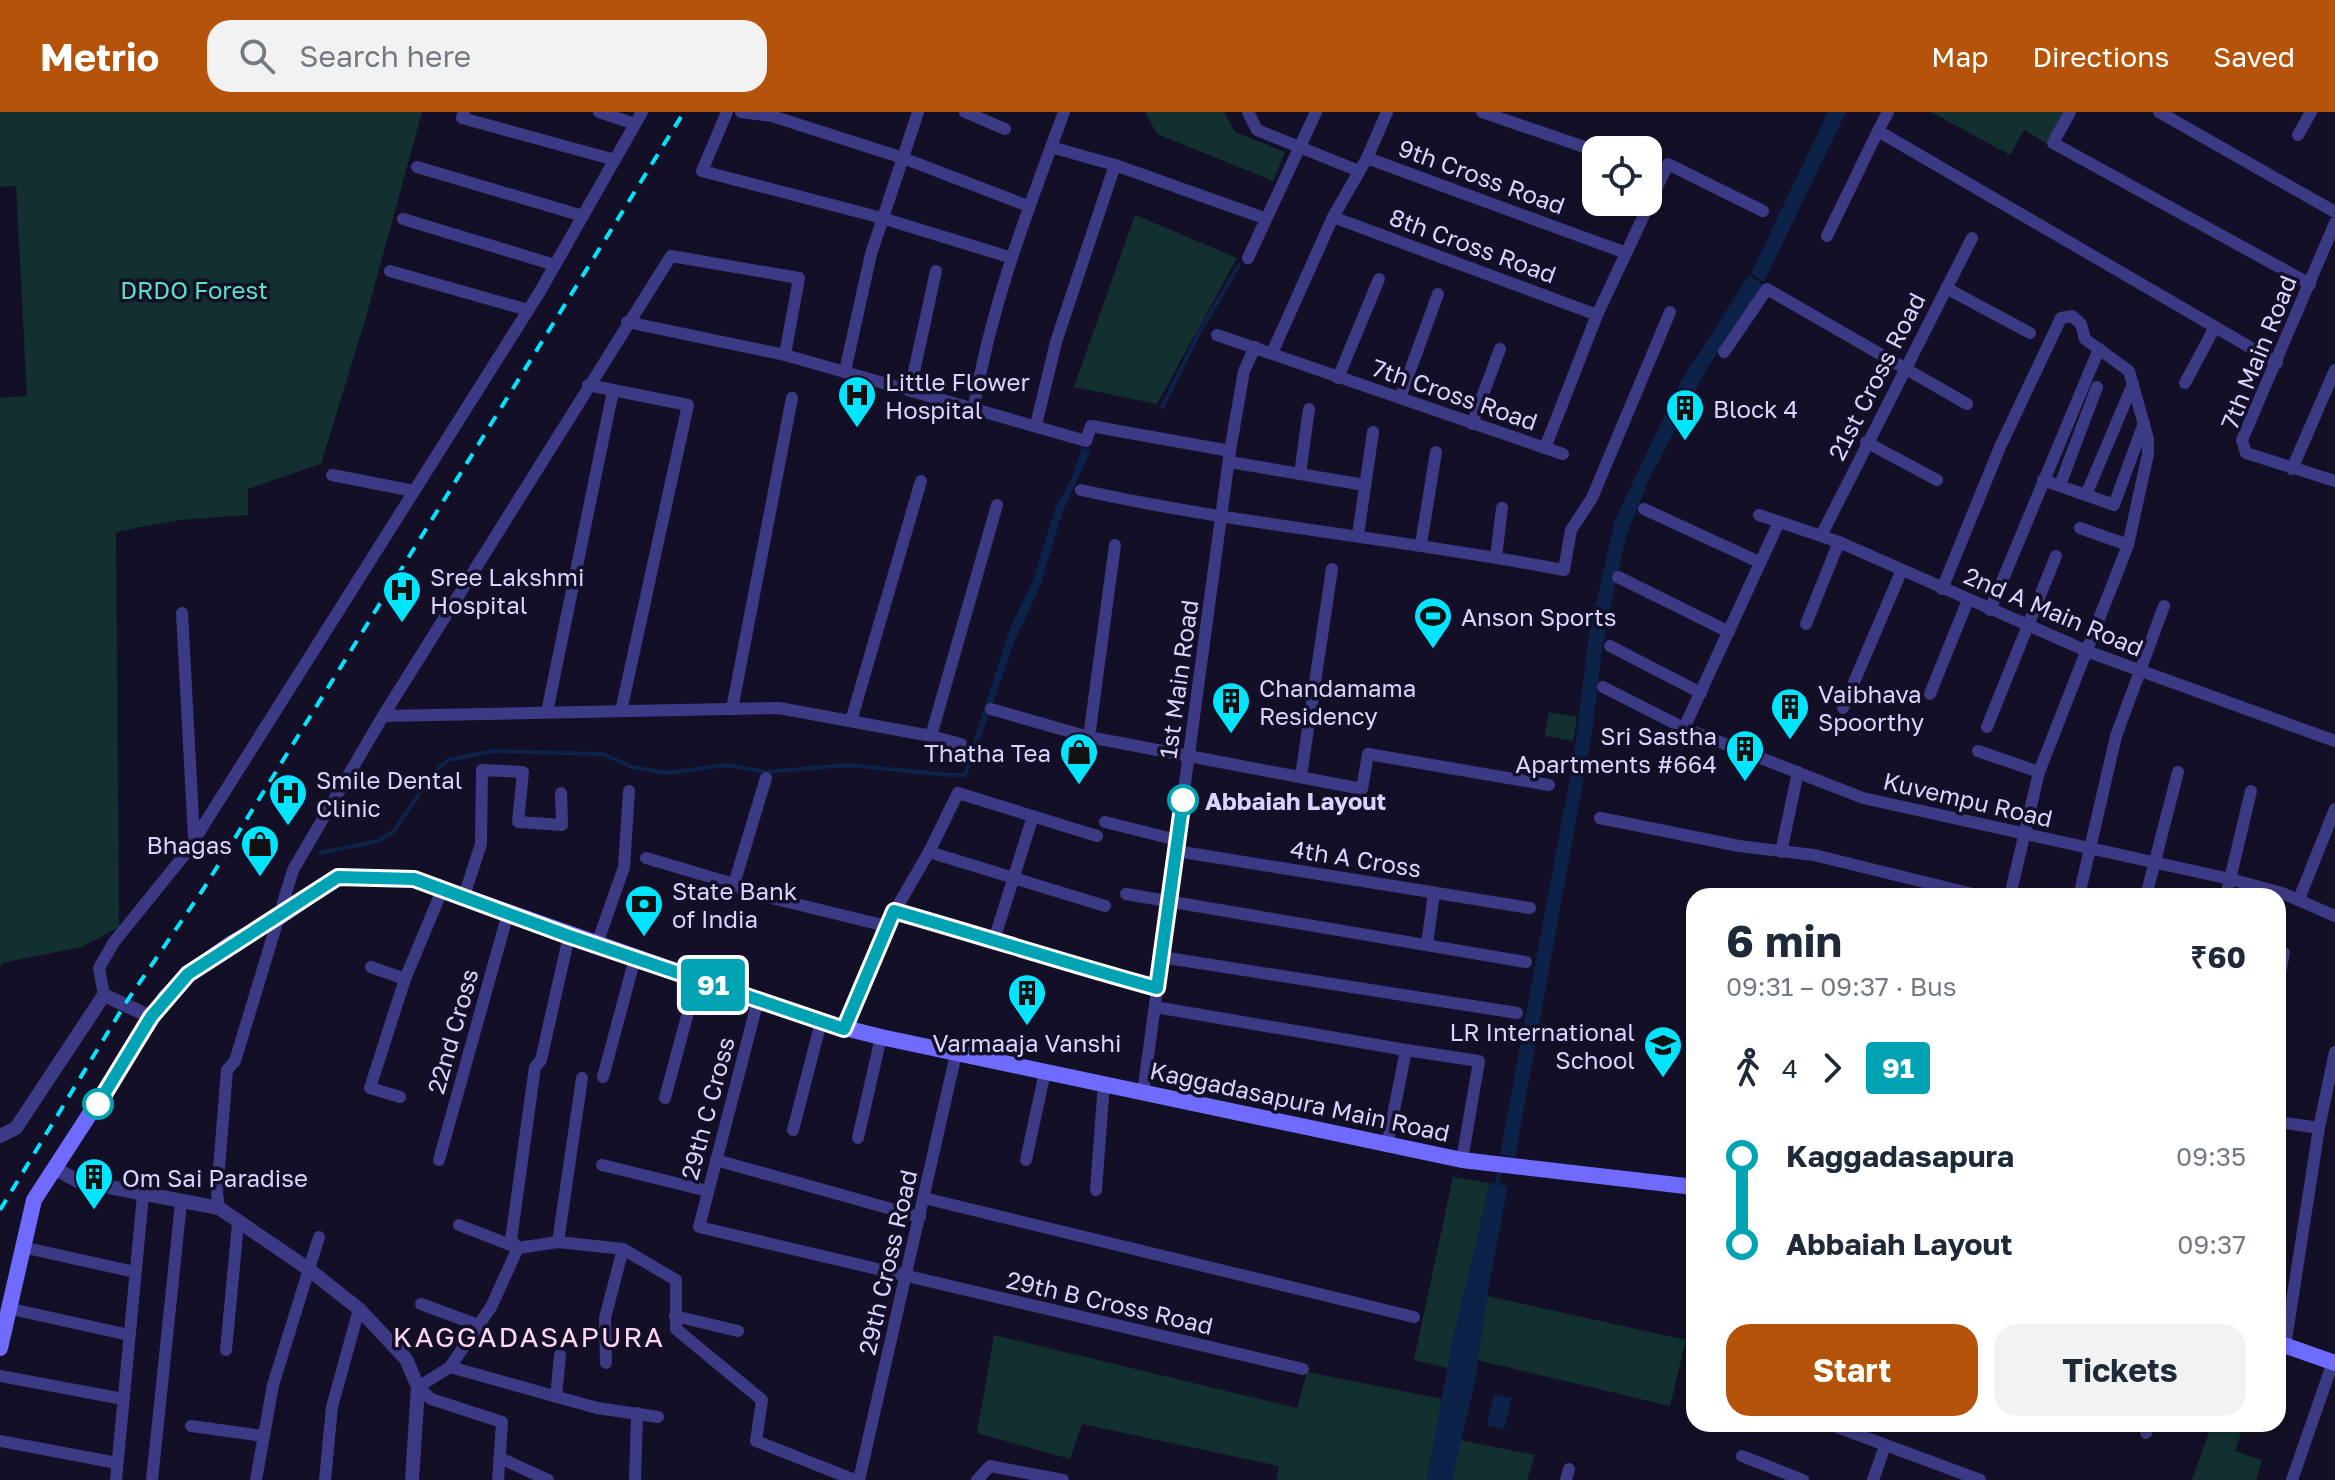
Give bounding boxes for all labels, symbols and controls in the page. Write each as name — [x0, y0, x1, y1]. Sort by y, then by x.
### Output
search box — [207, 20, 767, 92]
text: Metrio — [40, 34, 159, 79]
icon: search — [235, 34, 279, 78]
text: Search here — [299, 38, 471, 74]
text: Map — [1931, 40, 1988, 73]
text: Directions — [2032, 40, 2169, 73]
text: Saved — [2213, 40, 2295, 73]
street label: 9th Cross Road — [1395, 132, 1569, 220]
map controls — [1582, 136, 1662, 216]
button: locate — [1582, 136, 1662, 216]
street label: 8th Cross Road — [1386, 201, 1560, 289]
street label: 7th Main Road — [2214, 271, 2302, 433]
park label: DRDO Forest — [120, 275, 268, 304]
street label: 21st Cross Road — [1821, 287, 1931, 465]
street label: 7th Cross Road — [1368, 352, 1542, 436]
place label: Little Flower Hospital — [885, 367, 1030, 424]
hospital icon: Little Flower Hospital — [836, 374, 878, 429]
building icon: Block 4 — [1664, 387, 1706, 442]
place label: Block 4 — [1713, 394, 1798, 423]
street label: 2nd A Main Road — [1960, 560, 2148, 662]
place label: Sree Lakshmi Hospital — [430, 562, 585, 619]
hospital icon: Sree Lakshmi Hospital — [381, 569, 423, 624]
sports icon: Anson Sports — [1412, 595, 1454, 650]
street label: 1st Main Road — [1152, 598, 1204, 760]
place label: Anson Sports — [1461, 602, 1616, 631]
place label: Chandamama Residency — [1259, 673, 1416, 730]
place label: Vaibhava Spoorthy — [1818, 679, 1924, 736]
building icon: Chandamama Residency — [1210, 680, 1252, 735]
building icon: Vaibhava Spoorthy — [1769, 686, 1811, 741]
place label: Sri Sastha Apartments #664 — [1515, 721, 1717, 778]
building icon: Sri Sastha Apartments #664 — [1724, 728, 1766, 783]
shop icon: Thatha Tea — [1058, 731, 1100, 786]
place label: Thatha Tea — [924, 738, 1051, 767]
place label: Smile Dental Clinic — [316, 765, 462, 822]
street label: Kuvempu Road — [1881, 765, 2055, 833]
hospital icon: Smile Dental Clinic — [267, 772, 309, 827]
marker: Abbaiah Layout — [1168, 785, 1198, 815]
place label: Abbaiah Layout — [1205, 786, 1386, 815]
shop icon: Bhagas — [239, 823, 281, 878]
place label: Bhagas — [147, 830, 232, 859]
street label: 4th A Cross — [1288, 833, 1424, 883]
place label: State Bank of India — [672, 876, 797, 933]
bank icon: State Bank of India — [623, 883, 665, 938]
text: 6 min — [1726, 914, 1842, 967]
text: ₹60 — [2190, 939, 2246, 975]
line badge: 91 — [677, 959, 749, 1011]
street label: 22nd Cross — [420, 965, 484, 1097]
text: 91 — [697, 968, 729, 1001]
text: 09:31 – 09:37 · Bus — [1726, 971, 1957, 1002]
building icon: Varmaaja Vanshi — [1006, 972, 1048, 1027]
place label: LR International School — [1450, 1017, 1635, 1074]
school or university icon: LR International School — [1642, 1024, 1684, 1079]
place label: Varmaaja Vanshi — [933, 1028, 1121, 1057]
street label: 29th C Cross — [674, 1034, 740, 1182]
icon: walk — [1726, 1046, 1770, 1090]
icon: forward — [1810, 1046, 1854, 1090]
text: 91 — [1882, 1051, 1914, 1084]
text: 4 — [1782, 1053, 1798, 1084]
street label: Kaggadasapura Main Road — [1147, 1055, 1453, 1147]
unlabelled marker — [83, 1089, 113, 1119]
text: Kaggadasapura — [1786, 1138, 2014, 1174]
text: 09:35 — [2176, 1141, 2246, 1172]
building icon: Om Sai Paradise — [73, 1156, 115, 1211]
place label: Om Sai Paradise — [122, 1163, 308, 1192]
street label: 29th Cross Road — [852, 1167, 922, 1357]
text: Abbaiah Layout — [1786, 1226, 2012, 1262]
text: 09:37 — [2177, 1229, 2246, 1260]
street label: 29th B Cross Road — [1004, 1264, 1216, 1340]
district label: KAGGADASAPURA — [393, 1320, 665, 1353]
button: Start — [1726, 1324, 1978, 1416]
button: Tickets — [1994, 1324, 2246, 1416]

